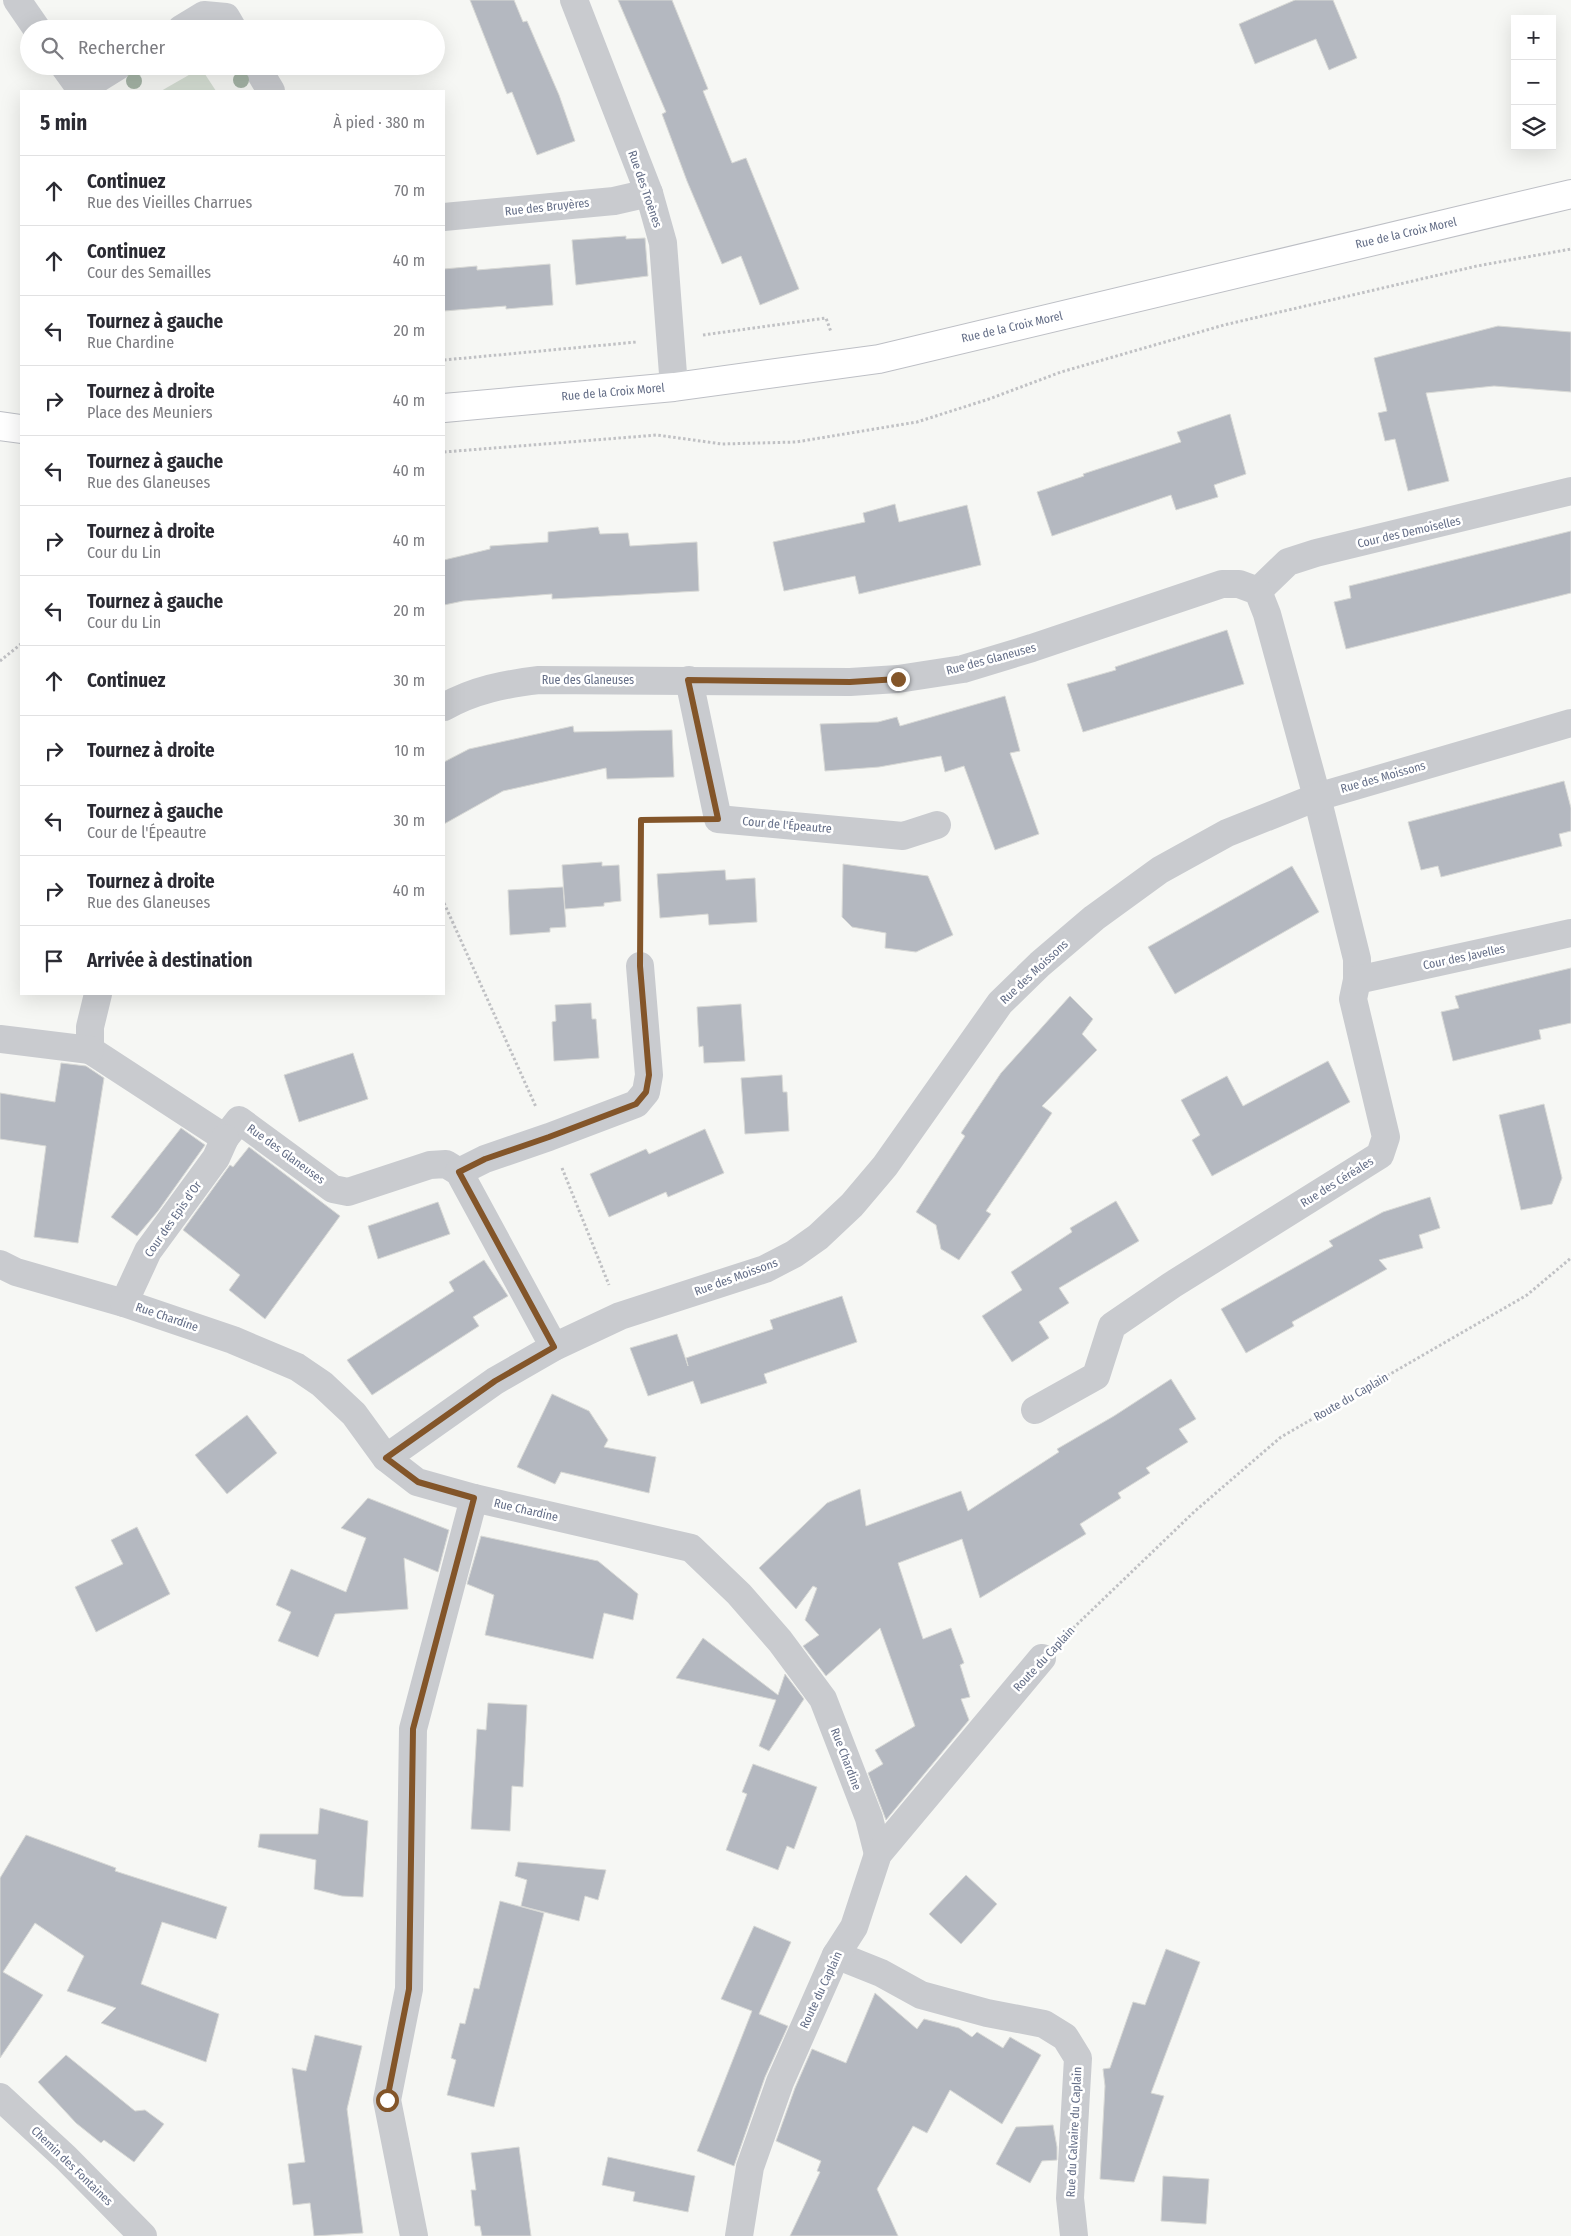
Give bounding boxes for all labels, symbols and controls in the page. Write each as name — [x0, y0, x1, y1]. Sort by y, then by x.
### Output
map controls — [1511, 15, 1556, 150]
button: + — [1511, 15, 1556, 60]
search box — [20, 20, 445, 75]
icon: search — [38, 34, 66, 62]
text: Rechercher — [78, 36, 165, 59]
button: − — [1511, 60, 1556, 105]
button: layers — [1511, 105, 1556, 150]
text: 5 min — [40, 110, 87, 136]
text: À pied · 380 m — [333, 113, 425, 132]
street label: Rue des Troènes — [625, 149, 665, 229]
text: Continuez — [87, 170, 166, 193]
icon: ahead — [40, 177, 68, 205]
text: 70 m — [394, 181, 425, 200]
text: Rue des Vieilles Charrues — [87, 193, 252, 212]
street label: Rue des Bruyères — [504, 196, 590, 218]
street label: Rue de la Croix Morel — [1354, 215, 1458, 251]
text: Continuez — [87, 240, 166, 263]
icon: ahead — [40, 247, 68, 275]
text: 40 m — [393, 251, 425, 270]
text: Cour des Semailles — [87, 263, 211, 282]
street label: Rue de la Croix Morel — [960, 309, 1064, 345]
text: Tournez à gauche — [87, 310, 223, 333]
icon: left — [40, 317, 68, 345]
text: 20 m — [394, 321, 425, 340]
text: Rue Chardine — [87, 333, 174, 352]
text: Tournez à droite — [87, 380, 215, 403]
street label: Rue de la Croix Morel — [561, 381, 665, 403]
icon: right — [40, 387, 68, 415]
text: 40 m — [393, 391, 425, 410]
text: Place des Meuniers — [87, 403, 213, 422]
text: Tournez à gauche — [87, 450, 223, 473]
icon: left — [40, 457, 68, 485]
text: 40 m — [393, 461, 425, 480]
text: Rue des Glaneuses — [87, 473, 210, 492]
street label: Cour des Demoiselles — [1356, 513, 1462, 551]
text: Tournez à droite — [87, 520, 215, 543]
icon: right — [40, 527, 68, 555]
text: 40 m — [393, 531, 425, 550]
text: Cour du Lin — [87, 543, 161, 562]
text: Tournez à gauche — [87, 590, 223, 613]
icon: left — [40, 597, 68, 625]
text: 20 m — [394, 601, 425, 620]
text: Cour du Lin — [87, 613, 161, 632]
street label: Rue des Glaneuses — [945, 640, 1037, 678]
icon: ahead — [40, 667, 68, 695]
route end — [887, 668, 910, 691]
text: Continuez — [87, 669, 166, 692]
text: 30 m — [393, 671, 425, 690]
street label: Rue des Glaneuses — [542, 673, 634, 687]
icon: right — [40, 737, 68, 765]
text: Tournez à droite — [87, 739, 215, 762]
text: 10 m — [394, 741, 425, 760]
street label: Rue des Moissons — [1339, 758, 1427, 796]
text: Tournez à gauche — [87, 800, 223, 823]
icon: left — [40, 807, 68, 835]
text: 30 m — [393, 811, 425, 830]
street label: Cour de l'Épeautre — [742, 813, 832, 836]
text: Cour de l'Épeautre — [87, 823, 207, 842]
text: Tournez à droite — [87, 870, 215, 893]
icon: right — [40, 877, 68, 905]
text: 40 m — [393, 881, 425, 900]
text: Rue des Glaneuses — [87, 893, 210, 912]
street label: Rue des Moissons — [997, 937, 1071, 1007]
street label: Cour des Javelles — [1422, 941, 1506, 973]
icon: arrive — [40, 947, 68, 975]
text: Arrivée à destination — [87, 949, 253, 972]
street label: Rue des Glaneuses — [244, 1121, 328, 1187]
street label: Rue des Céréales — [1298, 1154, 1376, 1210]
street label: Cour des Epis d’Or — [142, 1178, 205, 1260]
street label: Rue des Moissons — [692, 1255, 780, 1299]
street label: Rue Chardine — [134, 1300, 200, 1334]
street label: Route du Caplain — [1311, 1370, 1391, 1424]
street label: Rue Chardine — [493, 1496, 559, 1524]
street label: Route du Caplain — [1010, 1624, 1078, 1694]
street label: Rue Chardine — [828, 1726, 864, 1792]
street label: Route du Caplain — [797, 1949, 845, 2031]
street label: Rue du Calvaire du Caplain — [1064, 2066, 1084, 2198]
route start — [376, 2089, 399, 2112]
street label: Chemin des Fontaines — [28, 2124, 116, 2208]

